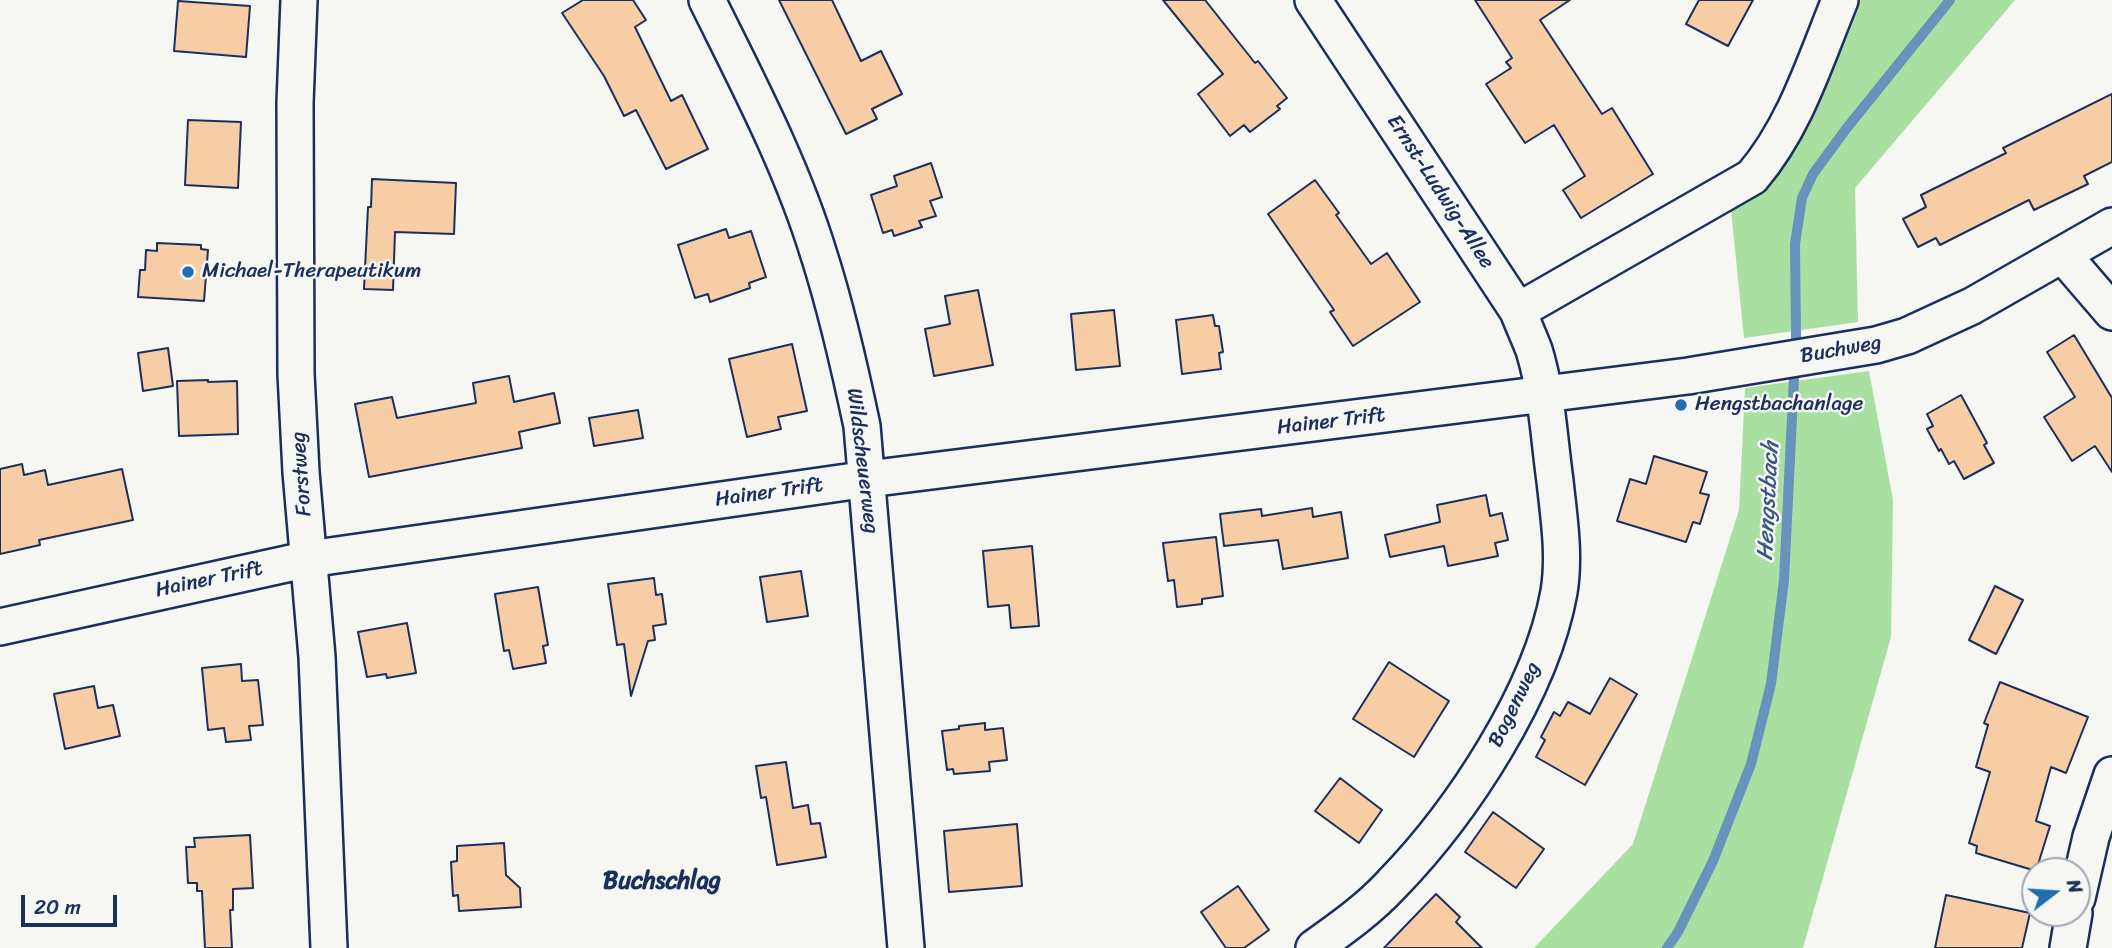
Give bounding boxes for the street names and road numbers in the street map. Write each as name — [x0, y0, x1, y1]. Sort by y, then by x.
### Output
street label: Ernst-Ludwig-Allee — [1381, 110, 1499, 274]
street label: Buchweg — [1798, 330, 1884, 370]
street label: Wildscheuerweg — [841, 387, 883, 535]
street label: Hainer Trift — [1276, 403, 1386, 441]
street label: Forstweg — [286, 431, 318, 517]
street label: Hainer Trift — [713, 473, 825, 513]
street label: Hainer Trift — [153, 556, 265, 604]
street label: Bogenweg — [1484, 658, 1546, 752]

